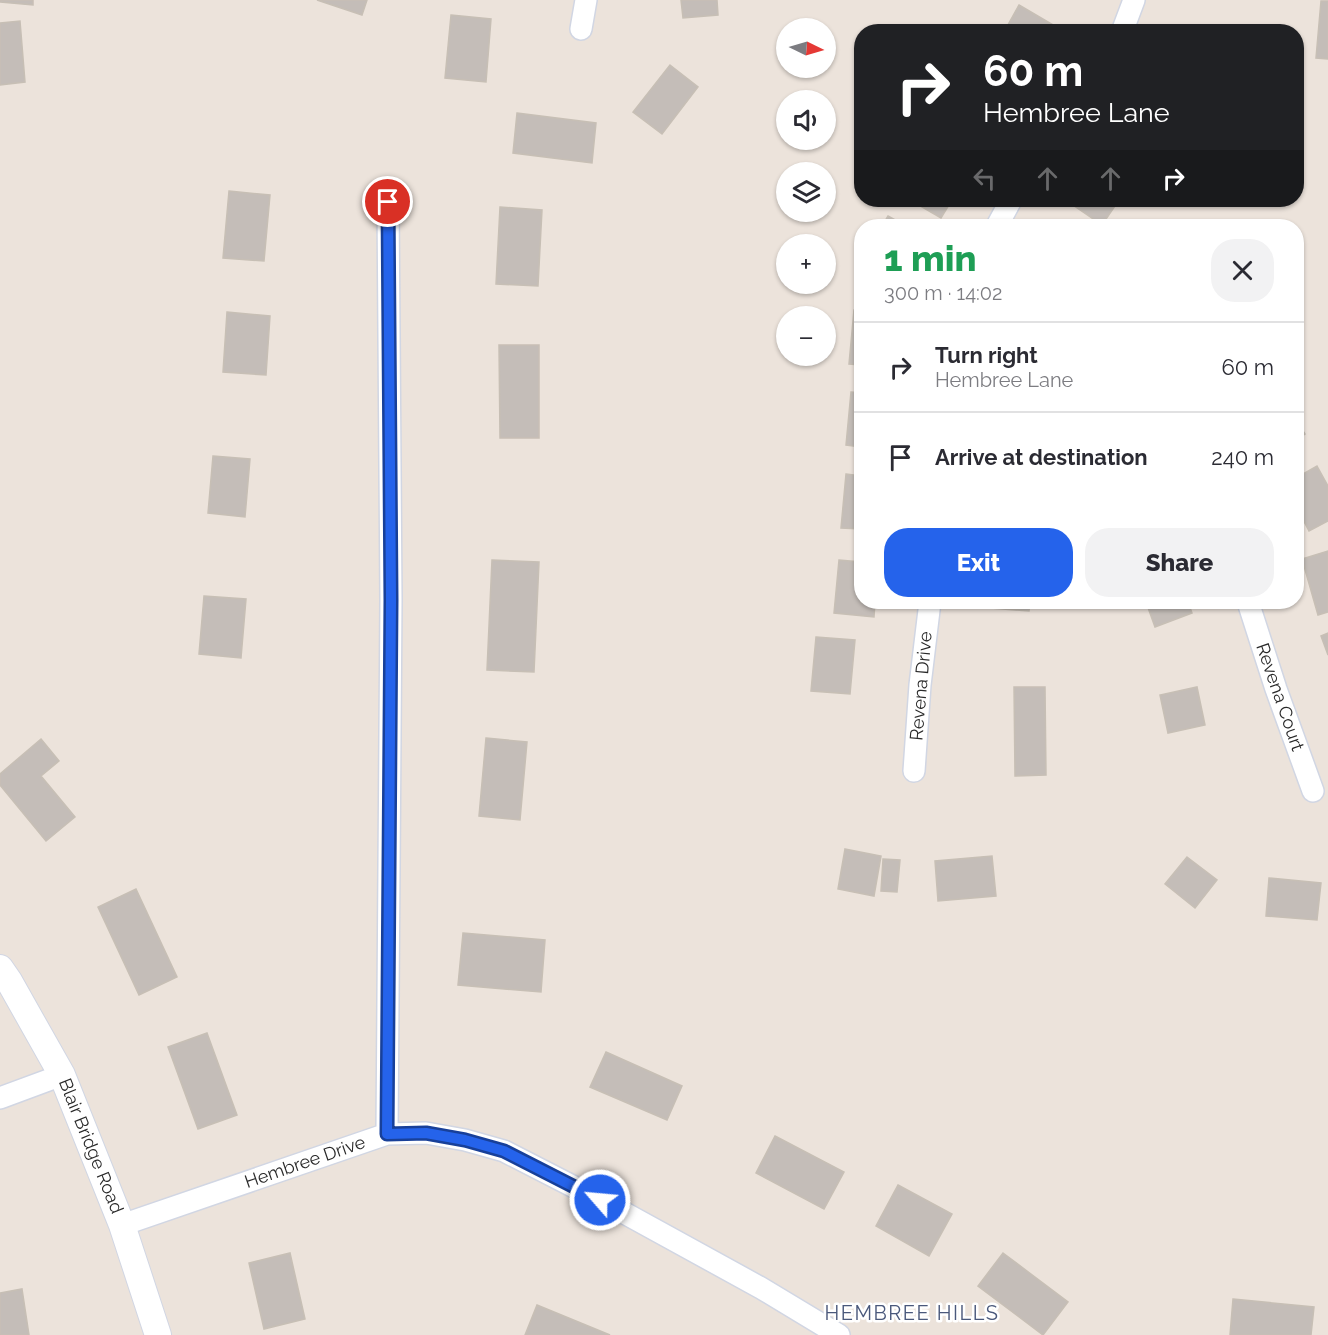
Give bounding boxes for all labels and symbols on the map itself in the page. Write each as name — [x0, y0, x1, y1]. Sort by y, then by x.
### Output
north arrow — [776, 18, 836, 78]
pin — [362, 176, 413, 227]
street label: Revena Drive — [905, 630, 936, 741]
street label: Revena Court — [1252, 640, 1309, 753]
street label: Blair Bridge Road — [55, 1075, 128, 1217]
street label: Hembree Drive — [242, 1131, 368, 1192]
position arrow — [568, 1168, 632, 1232]
district label: HEMBREE HILLS — [825, 1301, 1000, 1325]

